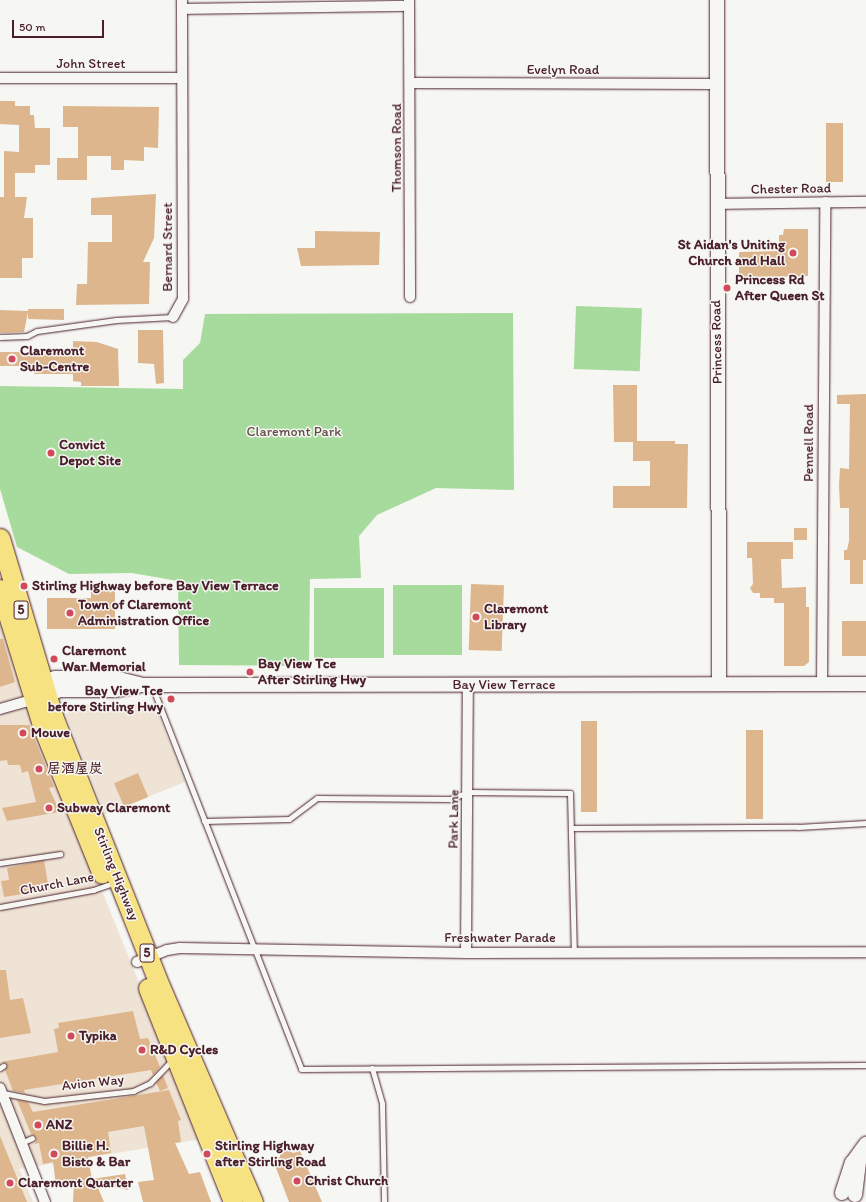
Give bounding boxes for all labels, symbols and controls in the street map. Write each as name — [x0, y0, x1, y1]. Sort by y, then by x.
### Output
scale bar — [14, 12, 106, 38]
text: 50 m — [19, 20, 45, 34]
street label: John Street — [57, 56, 125, 72]
street label: Evelyn Road — [527, 62, 599, 78]
street label: Thomson Road — [389, 104, 405, 192]
street label: Chester Road — [751, 180, 831, 198]
street label: Bernard Street — [160, 202, 176, 292]
place label: St Aidan's Uniting Church and Hall — [677, 237, 785, 270]
marker: St Aidan's Uniting Church and Hall — [788, 248, 798, 258]
place label: Princess Rd After Queen St — [735, 272, 825, 304]
marker: Princess Rd After Queen St — [722, 283, 732, 293]
street label: Princess Road — [708, 300, 726, 384]
place label: Claremont Sub-Centre — [20, 343, 89, 376]
marker: Claremont Sub-Centre — [7, 354, 17, 364]
street label: Pennell Road — [801, 404, 817, 482]
park label: Claremont Park — [247, 424, 341, 440]
place label: Convict Depot Site — [59, 437, 121, 470]
marker: Convict Depot Site — [46, 448, 56, 458]
place label: Stirling Highway before Bay View Terrace — [32, 578, 277, 594]
marker: Stirling Highway before Bay View Terrace — [19, 581, 29, 591]
place label: Town of Claremont Administration Office — [78, 597, 209, 630]
road number: 5 — [13, 599, 29, 621]
place label: Claremont Library — [484, 601, 548, 634]
marker: Town of Claremont Administration Office — [65, 608, 75, 618]
marker: Claremont Library — [471, 612, 481, 622]
place label: Claremont War Memorial — [62, 643, 146, 676]
marker: Claremont War Memorial — [49, 654, 59, 664]
place label: Bay View Tce After Stirling Hwy — [258, 656, 366, 688]
marker: Bay View Tce After Stirling Hwy — [245, 667, 255, 677]
street label: Bay View Terrace — [453, 677, 555, 693]
place label: Bay View Tce before Stirling Hwy — [48, 683, 163, 716]
marker: Bay View Tce before Stirling Hwy — [166, 694, 176, 704]
place label: Mouve — [31, 725, 70, 741]
marker: Mouve — [18, 728, 28, 738]
place label: 居酒屋炭 — [47, 761, 103, 777]
marker: 居酒屋炭 — [34, 764, 44, 774]
street label: Park Lane — [445, 789, 463, 849]
place label: Subway Claremont — [57, 800, 170, 816]
marker: Subway Claremont — [44, 803, 54, 813]
street label: Stirling Highway — [90, 825, 142, 923]
street label: Church Lane — [18, 869, 96, 899]
street label: Freshwater Parade — [444, 930, 556, 946]
road number: 5 — [139, 942, 155, 964]
place label: Typika — [79, 1028, 117, 1044]
marker: Typika — [66, 1031, 76, 1041]
place label: R&D Cycles — [150, 1042, 218, 1058]
marker: R&D Cycles — [137, 1045, 147, 1055]
street label: Avion Way — [61, 1071, 125, 1095]
place label: ANZ — [46, 1117, 72, 1133]
marker: ANZ — [33, 1120, 43, 1130]
place label: Billie H. Bisto & Bar — [62, 1138, 130, 1170]
place label: Stirling Highway after Stirling Road — [215, 1138, 326, 1170]
marker: Billie H. Bisto & Bar — [49, 1149, 59, 1159]
marker: Stirling Highway after Stirling Road — [202, 1149, 212, 1159]
place label: Christ Church — [305, 1173, 389, 1189]
place label: Claremont Quarter — [18, 1175, 133, 1191]
marker: Christ Church — [292, 1176, 302, 1186]
marker: Claremont Quarter — [5, 1178, 15, 1188]

